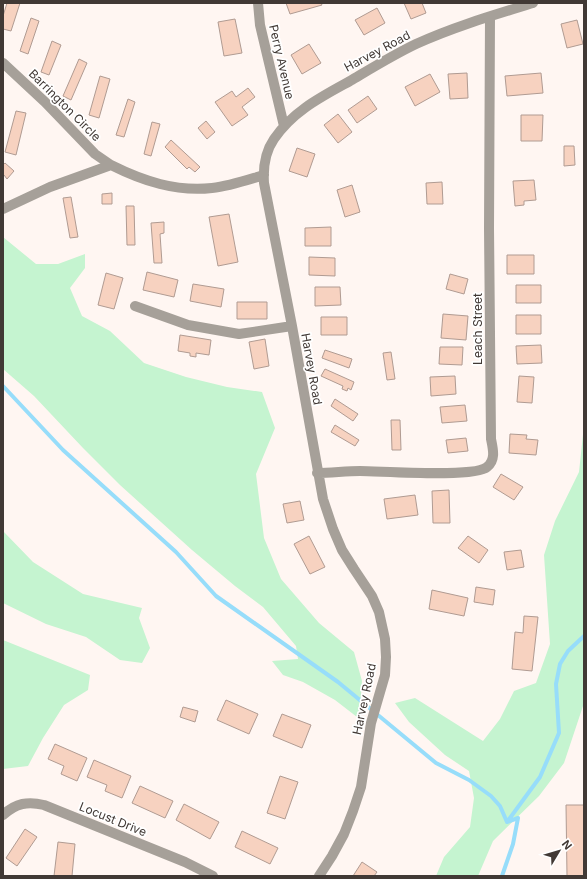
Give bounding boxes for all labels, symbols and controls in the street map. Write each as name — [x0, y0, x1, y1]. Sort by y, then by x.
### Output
street label: Perry Avenue — [266, 23, 298, 101]
street label: Harvey Road — [341, 27, 413, 75]
street label: Barrington Circle — [26, 66, 104, 144]
street label: Leach Street — [470, 293, 485, 365]
street label: Harvey Road — [298, 332, 326, 406]
street label: Harvey Road — [349, 662, 379, 736]
street label: Locust Drive — [77, 799, 149, 839]
north arrow — [539, 831, 579, 871]
text: N — [559, 837, 575, 852]

